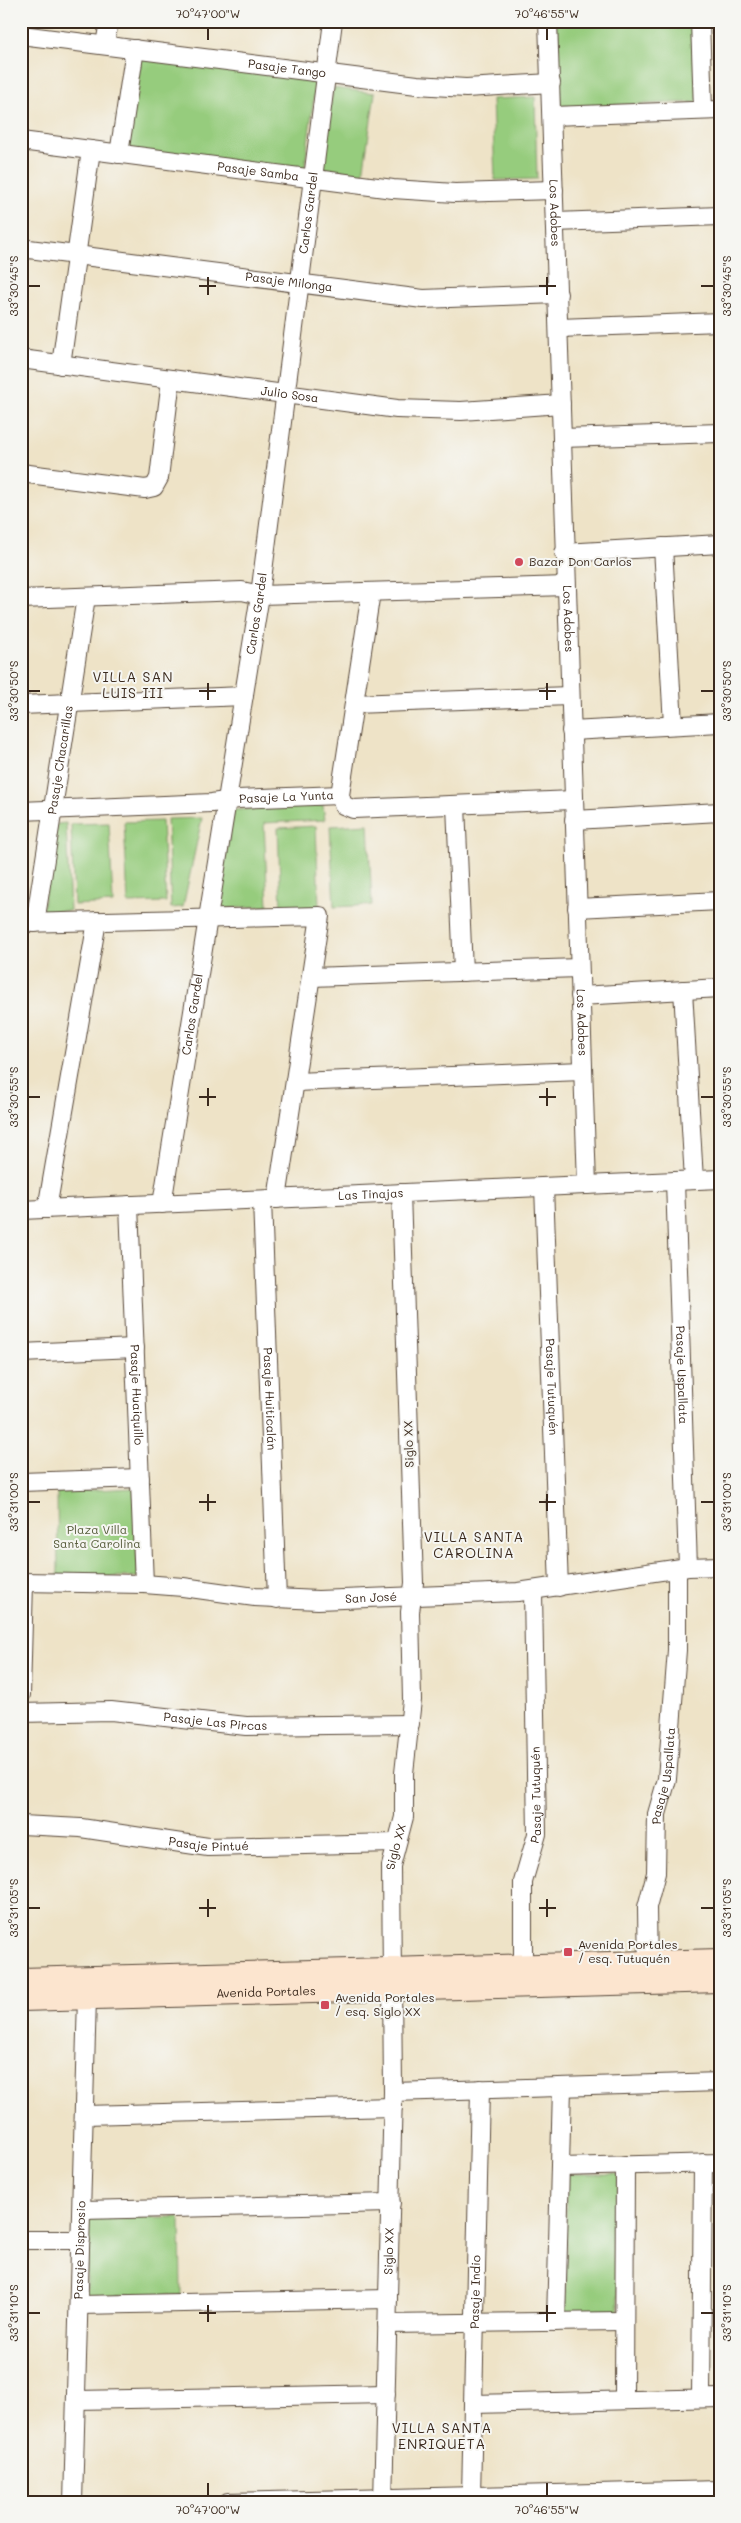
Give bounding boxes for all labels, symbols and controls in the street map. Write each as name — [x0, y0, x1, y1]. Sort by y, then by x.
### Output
text: 70°47'00"W — [176, 5, 240, 21]
text: 70°46'55"W — [515, 5, 579, 21]
street label: Pasaje Tango — [247, 55, 327, 80]
street label: Pasaje Samba — [216, 157, 300, 184]
street label: Carlos Gardel — [294, 171, 321, 255]
street label: Los Adobes — [546, 179, 565, 247]
text: 33°30'45"S — [5, 255, 21, 316]
text: 33°30'45"S — [718, 255, 734, 316]
street label: Pasaje Milonga — [244, 268, 334, 294]
street label: Julio Sosa — [260, 382, 320, 405]
place label: Bazar Don Carlos — [529, 553, 632, 569]
marker: Bazar Don Carlos — [513, 556, 525, 568]
street label: Carlos Gardel — [242, 572, 270, 655]
street label: Los Adobes — [560, 585, 578, 653]
text: 33°30'50"S — [5, 660, 21, 722]
text: 33°30'50"S — [718, 660, 734, 722]
district label: VILLA SAN LUIS III — [93, 667, 173, 702]
street label: Pasaje Chacarillas — [43, 704, 76, 815]
street label: Pasaje La Yunta — [239, 786, 334, 806]
street label: Carlos Gardel — [177, 972, 206, 1056]
street label: Los Adobes — [573, 989, 592, 1056]
text: 33°30'55"S — [5, 1066, 21, 1127]
text: 33°30'55"S — [718, 1066, 734, 1127]
street label: Las Tinajas — [338, 1184, 404, 1203]
street label: Pasaje Uspallata — [673, 1325, 692, 1424]
street label: Pasaje Tutuquén — [543, 1338, 562, 1436]
street label: Pasaje Huaiquillo — [128, 1344, 148, 1446]
street label: Pasaje Huiticalán — [261, 1347, 280, 1451]
street label: Siglo XX — [399, 1420, 417, 1468]
text: 33°31'00"S — [5, 1472, 21, 1532]
text: 33°31'00"S — [718, 1472, 734, 1532]
park label: Plaza Villa Santa Carolina — [53, 1521, 141, 1551]
district label: VILLA SANTA CAROLINA — [424, 1527, 524, 1562]
street label: San José — [345, 1588, 397, 1606]
street label: Pasaje Las Pircas — [163, 1708, 268, 1733]
street label: Pasaje Uspallata — [647, 1727, 678, 1825]
street label: Pasaje Tutuquén — [526, 1746, 544, 1845]
street label: Siglo XX — [382, 1822, 409, 1870]
street label: Pasaje Pintué — [168, 1832, 249, 1854]
text: 33°31'05"S — [5, 1878, 21, 1938]
text: 33°31'05"S — [718, 1878, 734, 1938]
place label: Avenida Portales / esq. Tutuquén — [578, 1936, 678, 1966]
marker: Avenida Portales / esq. Tutuquén — [562, 1946, 574, 1958]
street label: Avenida Portales — [216, 1982, 316, 2001]
place label: Avenida Portales / esq. Siglo XX — [335, 1989, 435, 2019]
marker: Avenida Portales / esq. Siglo XX — [319, 1999, 331, 2011]
street label: Pasaje Disprosio — [70, 2201, 88, 2300]
street label: Siglo XX — [380, 2227, 397, 2275]
street label: Pasaje Indio — [466, 2255, 483, 2329]
text: 33°31'10"S — [5, 2284, 21, 2342]
text: 33°31'10"S — [718, 2284, 734, 2342]
district label: VILLA SANTA ENRIQUETA — [392, 2418, 492, 2453]
text: 70°47'00"W — [176, 2501, 240, 2517]
text: 70°46'55"W — [515, 2501, 579, 2517]

